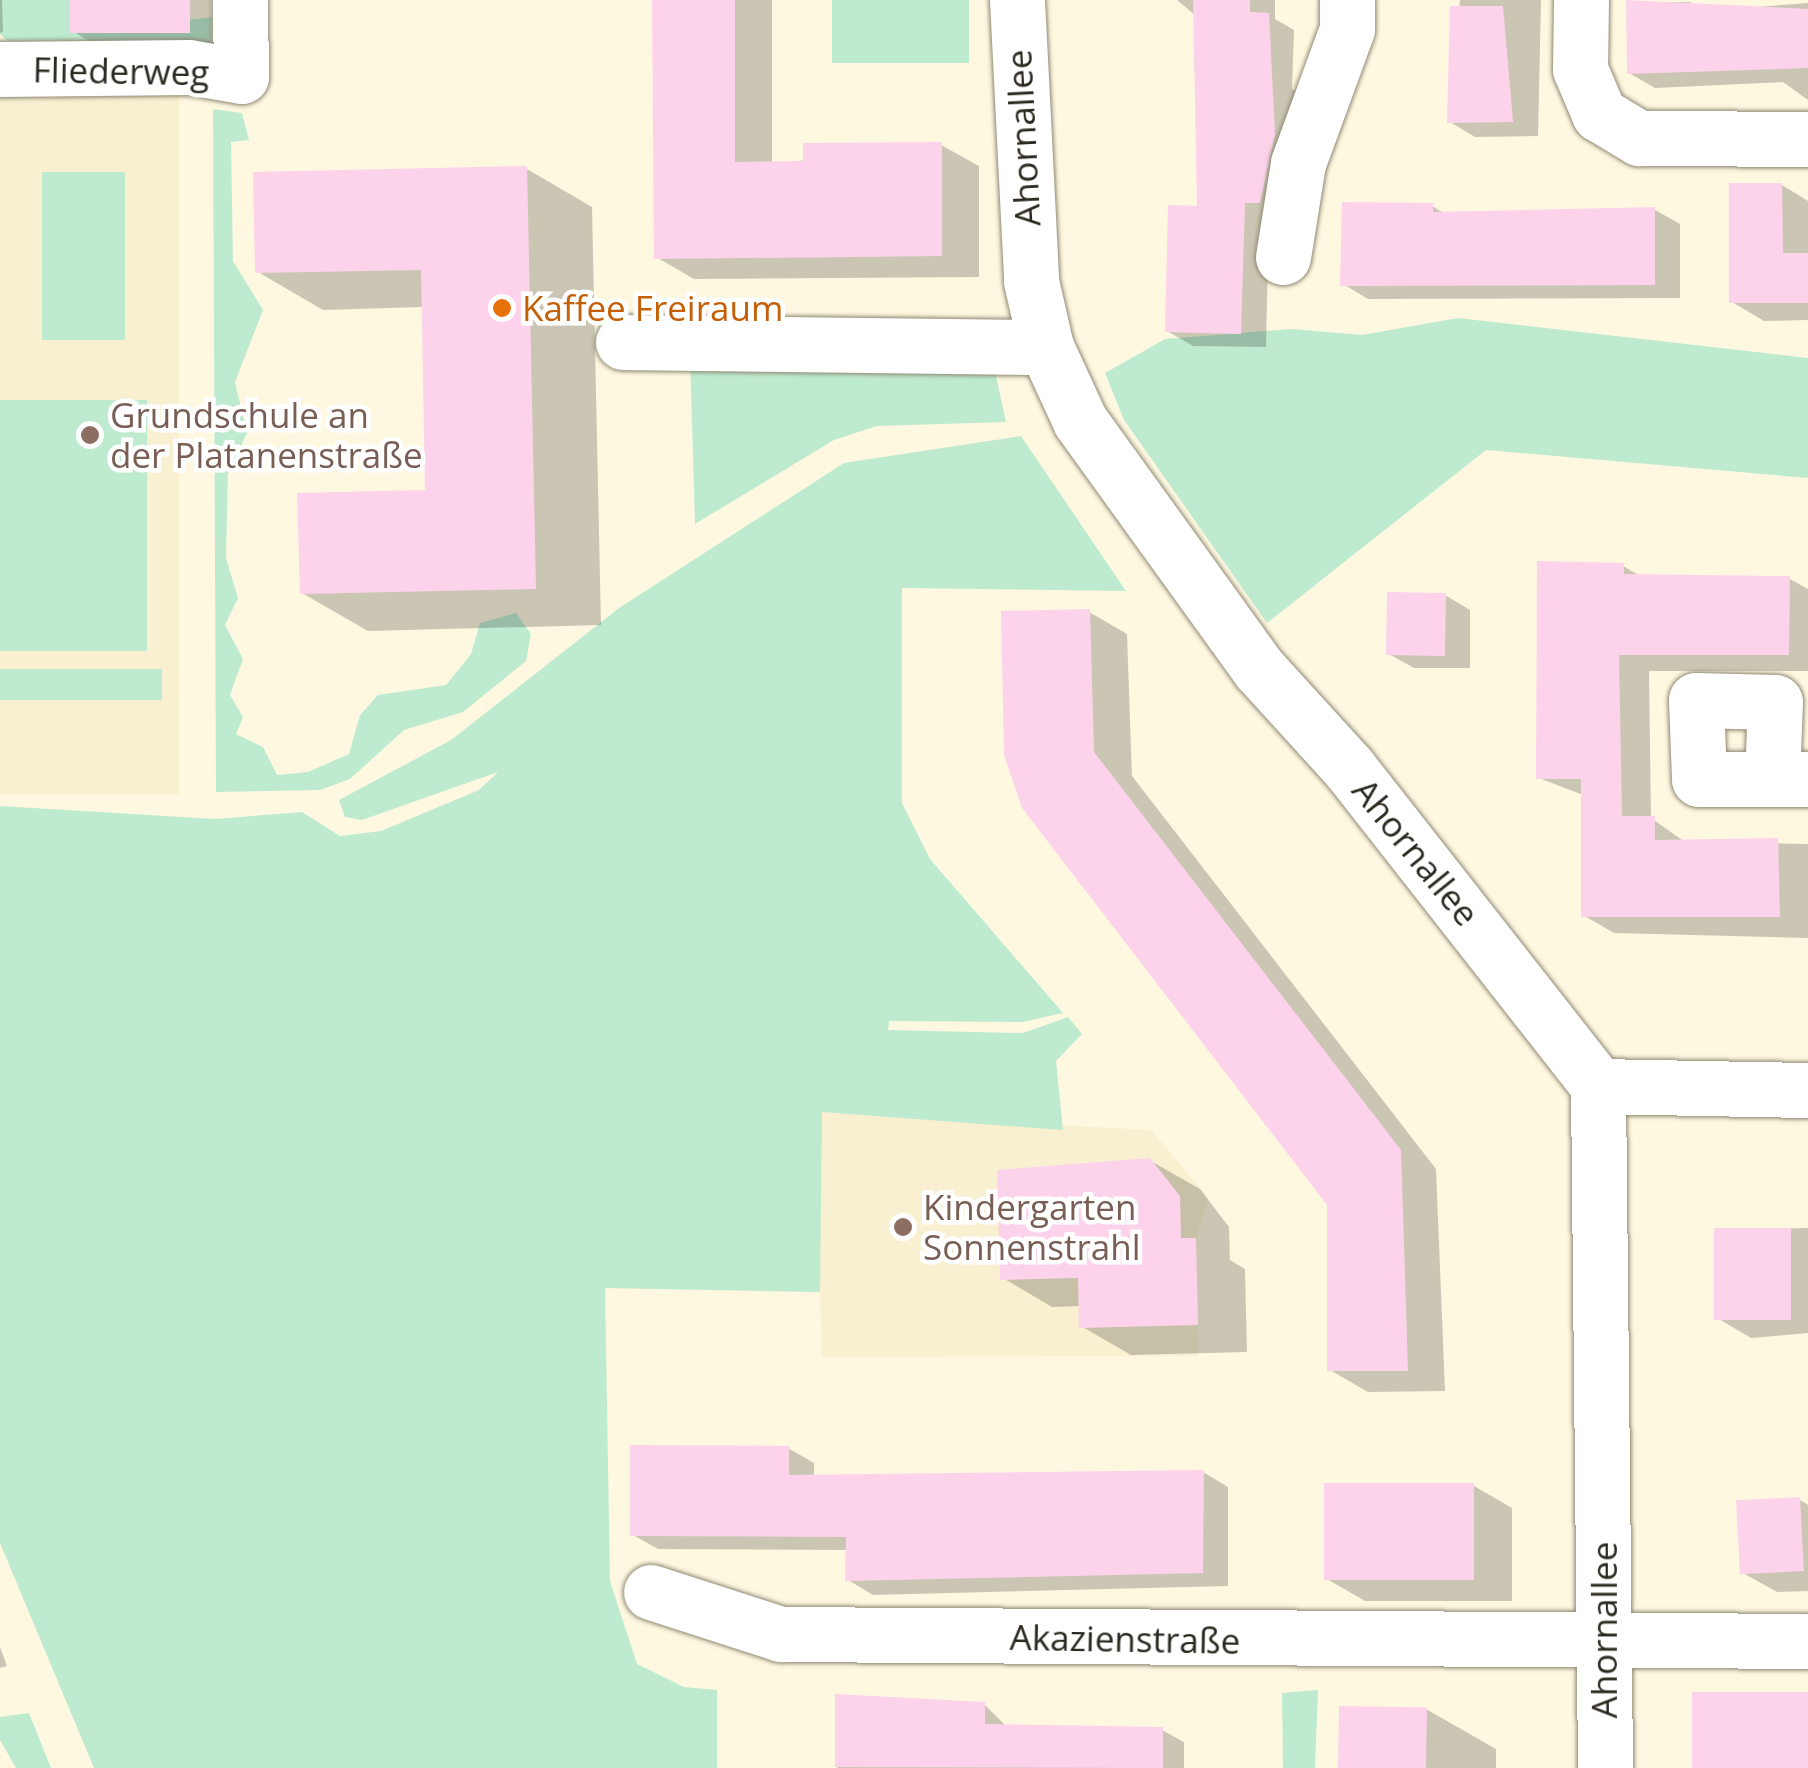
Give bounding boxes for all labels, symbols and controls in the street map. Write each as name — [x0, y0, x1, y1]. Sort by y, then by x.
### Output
street label: Fliederweg — [32, 48, 210, 94]
street label: Ahornallee — [997, 49, 1049, 227]
place label: Kaffee Freiraum — [522, 287, 783, 329]
marker: Kaffee Freiraum — [491, 297, 513, 319]
place label: Grundschule an der Platanenstraße — [110, 394, 423, 476]
marker: Grundschule an der Platanenstraße — [79, 424, 101, 446]
street label: Ahornallee — [1344, 770, 1488, 934]
place label: Kindergarten Sonnenstrahl — [923, 1186, 1141, 1268]
marker: Kindergarten Sonnenstrahl — [892, 1216, 914, 1238]
street label: Ahornallee — [1583, 1542, 1625, 1718]
street label: Akazienstraße — [1009, 1616, 1241, 1662]

